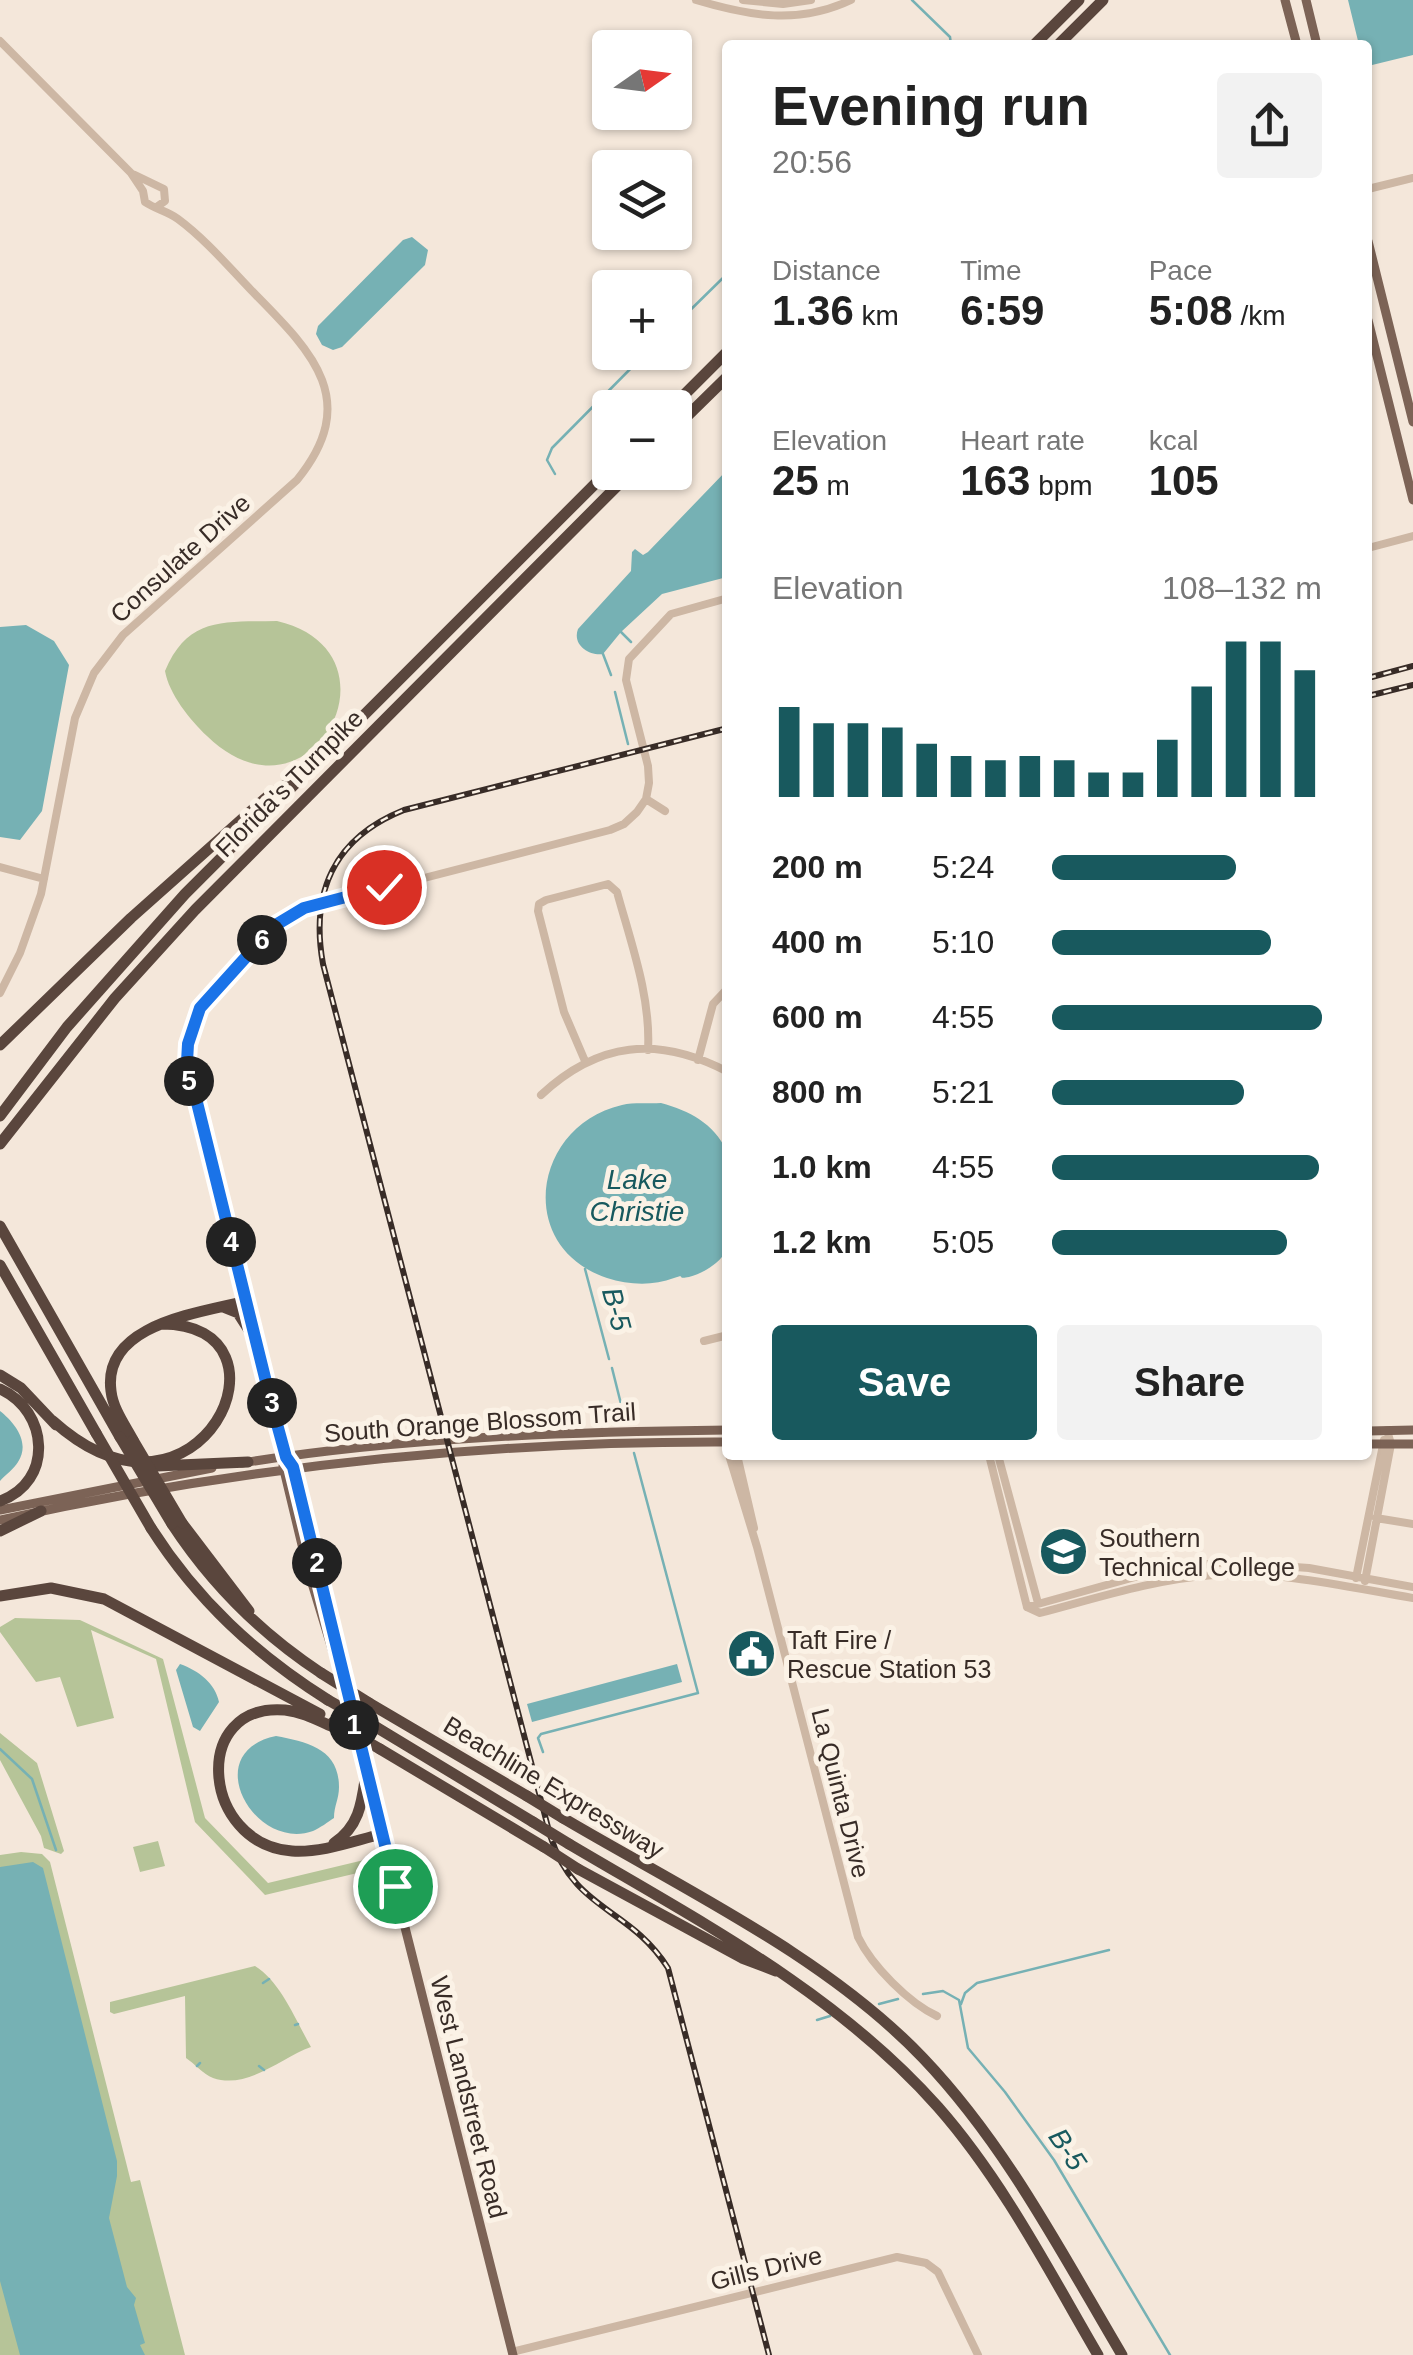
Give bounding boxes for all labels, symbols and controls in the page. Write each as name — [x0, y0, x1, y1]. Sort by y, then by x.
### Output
north arrow — [592, 30, 692, 130]
map controls — [592, 30, 692, 490]
button: share — [1217, 73, 1322, 178]
text: Evening run — [772, 75, 1090, 137]
text: 20:56 — [772, 144, 852, 180]
button: layers — [592, 150, 692, 250]
text: Distance — [772, 255, 881, 286]
text: Time — [960, 255, 1022, 286]
text: Pace — [1149, 255, 1212, 286]
button: + — [592, 270, 692, 370]
text: 1.36 — [772, 287, 854, 334]
text: 6:59 — [960, 287, 1044, 334]
text: 5:08 — [1149, 287, 1233, 334]
text: km — [854, 300, 899, 331]
text: /km — [1233, 300, 1286, 331]
button: − — [592, 390, 692, 490]
text: Elevation — [772, 425, 887, 456]
text: Heart rate — [960, 425, 1085, 456]
text: kcal — [1149, 425, 1198, 456]
text: 25 — [772, 457, 819, 504]
text: 163 — [960, 457, 1030, 504]
text: 105 — [1149, 457, 1219, 504]
text: m — [819, 470, 850, 501]
text: bpm — [1030, 470, 1093, 501]
street label: Consulate Drive — [105, 488, 255, 628]
text: Elevation — [772, 570, 904, 606]
text: 108–132 m — [1162, 570, 1322, 606]
street label: Florida's Turnpike — [210, 704, 368, 862]
pin — [342, 845, 427, 930]
text: 200 m — [772, 849, 863, 885]
text: 5:24 — [932, 849, 994, 885]
icon: check — [357, 860, 412, 915]
pin: 6 — [237, 915, 287, 965]
text: 6 — [254, 924, 270, 955]
text: 400 m — [772, 924, 863, 960]
text: 5:10 — [932, 924, 994, 960]
text: 600 m — [772, 999, 863, 1035]
text: 4:55 — [932, 999, 994, 1035]
pin: 5 — [164, 1056, 214, 1106]
text: 5 — [181, 1065, 197, 1096]
text: 800 m — [772, 1074, 863, 1110]
text: 5:21 — [932, 1074, 994, 1110]
text: 1.0 km — [772, 1149, 872, 1185]
text: 4:55 — [932, 1149, 994, 1185]
water label: Lake Christie — [590, 1164, 684, 1227]
pin: 4 — [206, 1217, 256, 1267]
text: 1.2 km — [772, 1224, 872, 1260]
text: 5:05 — [932, 1224, 994, 1260]
text: 4 — [223, 1226, 239, 1257]
water label: B-5 — [596, 1284, 637, 1335]
button: Save — [772, 1325, 1037, 1440]
button: Share — [1057, 1325, 1322, 1440]
pin: 3 — [247, 1378, 297, 1428]
text: 3 — [264, 1387, 280, 1418]
street label: South Orange Blossom Trail — [323, 1397, 637, 1447]
place label: Southern Technical College — [1099, 1524, 1295, 1581]
school or university icon: Southern Technical College — [1038, 1526, 1090, 1578]
pin: 2 — [292, 1538, 342, 1588]
text: 2 — [309, 1547, 325, 1578]
place label: Taft Fire / Rescue Station 53 — [787, 1626, 991, 1683]
public building icon: Taft Fire / Rescue Station 53 — [726, 1628, 778, 1680]
pin: 1 — [329, 1700, 379, 1750]
street label: La Quinta Drive — [806, 1705, 876, 1881]
text: 1 — [346, 1709, 362, 1740]
street label: Beachline Expressway — [439, 1710, 669, 1864]
pin — [353, 1844, 438, 1929]
icon: arrive — [368, 1859, 423, 1914]
street label: West Landstreet Road — [425, 1973, 513, 2221]
water label: B-5 — [1043, 2123, 1093, 2176]
street label: Gills Drive — [707, 2241, 825, 2295]

